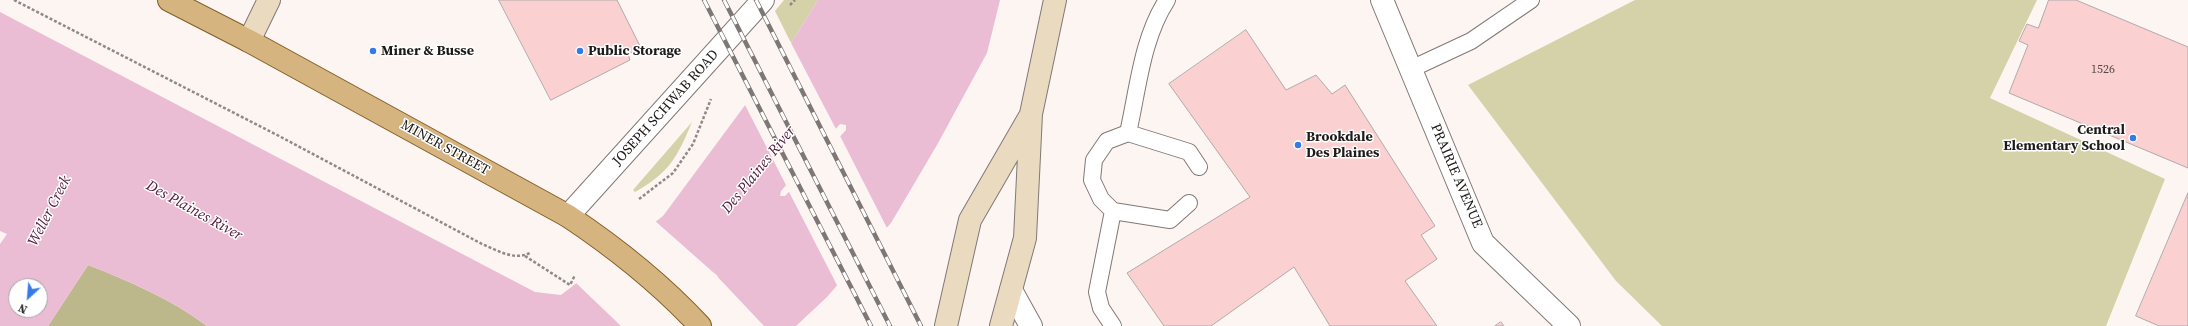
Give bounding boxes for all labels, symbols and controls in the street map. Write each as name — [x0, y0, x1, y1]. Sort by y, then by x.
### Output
place label: Miner & Busse — [381, 43, 474, 59]
place label: Public Storage — [588, 43, 681, 59]
marker: Miner & Busse — [368, 46, 378, 56]
marker: Public Storage — [575, 46, 585, 56]
street label: JOSEPH SCHWAB ROAD — [609, 47, 723, 169]
house number: 1526 — [2091, 63, 2115, 77]
street label: MINER STREET — [398, 117, 492, 179]
street label: PRAIRIE AVENUE — [1426, 121, 1486, 231]
place label: Central Elementary School — [2003, 122, 2125, 154]
water label: Des Plaines River — [718, 123, 800, 217]
place label: Brookdale Des Plaines — [1306, 129, 1379, 162]
marker: Central Elementary School — [2128, 133, 2138, 143]
marker: Brookdale Des Plaines — [1293, 140, 1303, 150]
water label: Weller Creek — [25, 173, 75, 249]
water label: Des Plaines River — [143, 177, 245, 245]
north arrow — [8, 278, 48, 318]
text: N — [16, 300, 30, 317]

